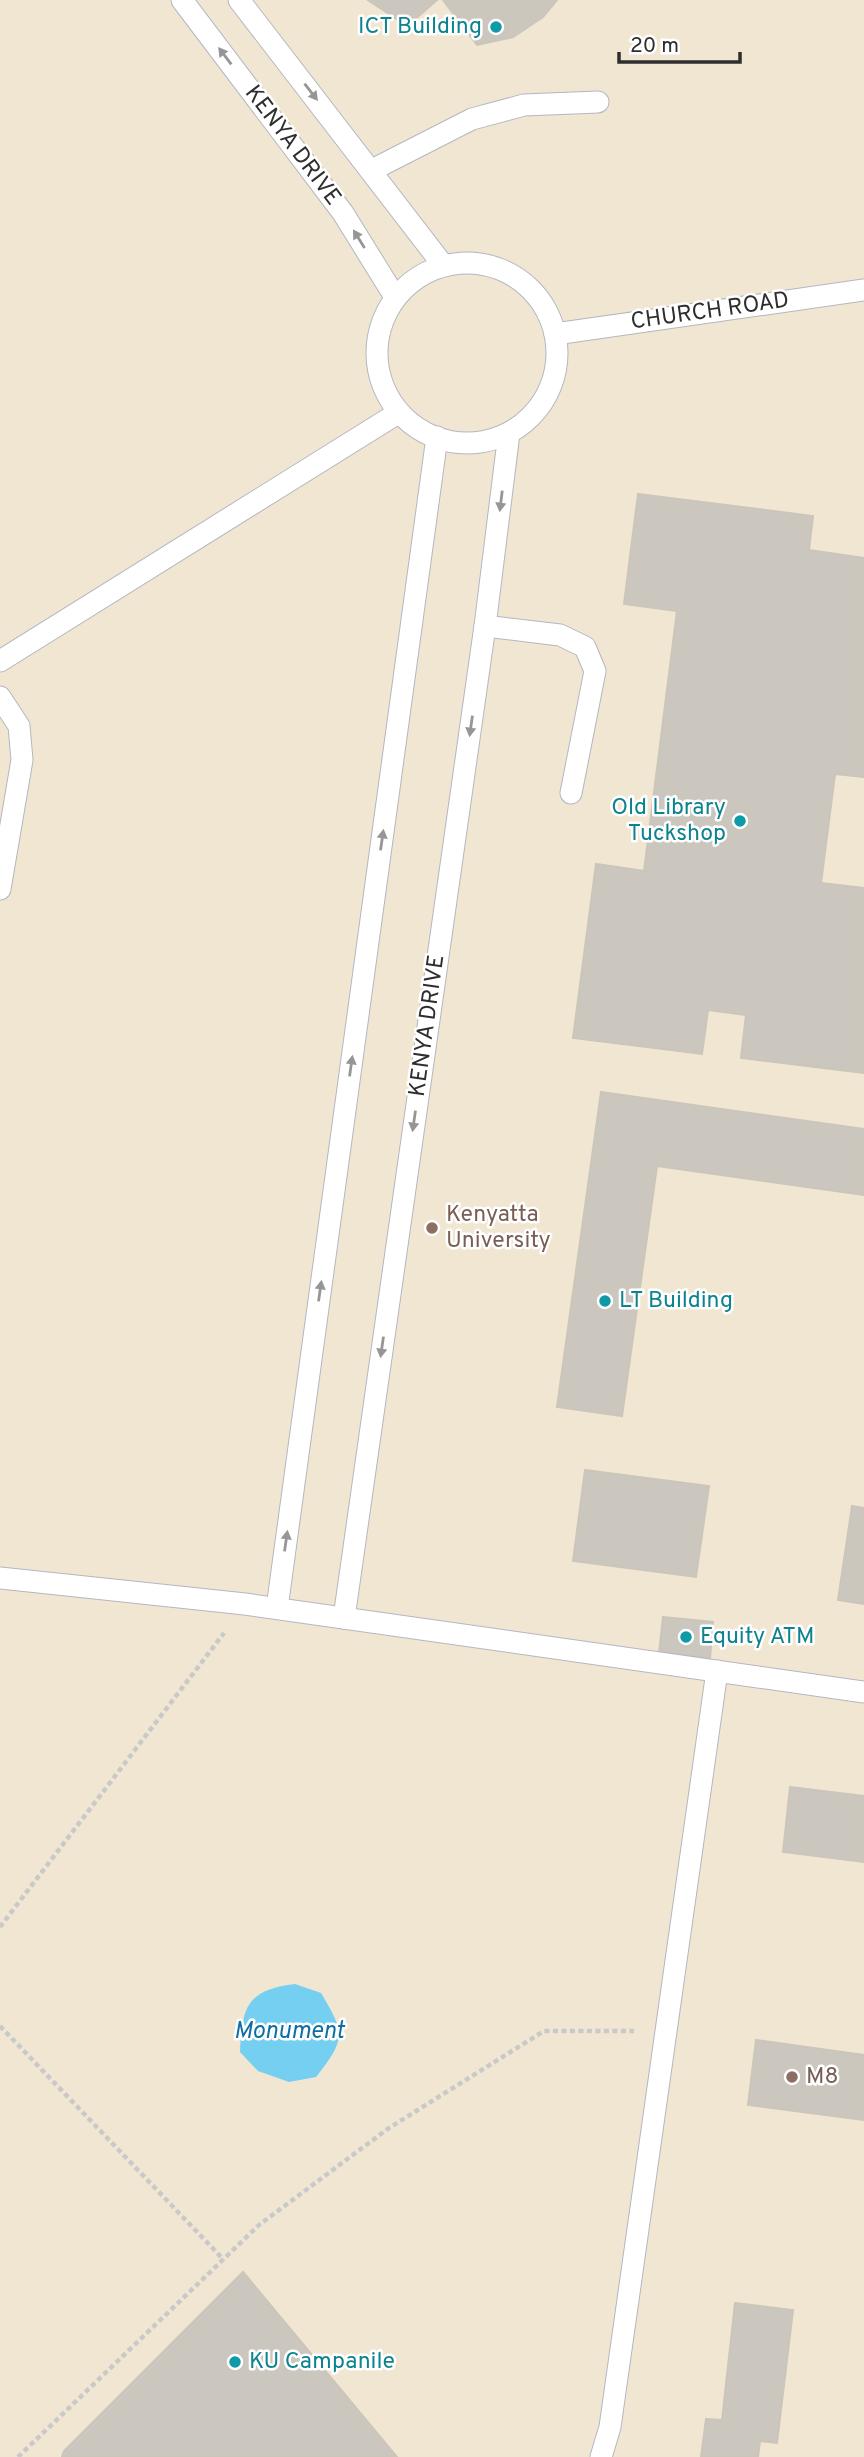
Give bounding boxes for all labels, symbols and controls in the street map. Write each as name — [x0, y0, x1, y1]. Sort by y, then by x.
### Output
place label: ICT Building — [358, 13, 482, 42]
marker: ICT Building — [488, 19, 504, 35]
scale bar — [619, 21, 740, 65]
text: 20 m — [630, 33, 679, 60]
one-way arrow — [218, 47, 232, 65]
street label: KENYA DRIVE — [237, 80, 347, 212]
one-way arrow — [304, 83, 319, 101]
one-way arrow — [353, 230, 366, 249]
street label: CHURCH ROAD — [629, 287, 791, 337]
one-way arrow — [495, 490, 506, 512]
one-way arrow — [465, 716, 476, 738]
place label: Old Library Tuckshop — [611, 794, 726, 849]
marker: Old Library Tuckshop — [732, 813, 748, 829]
one-way arrow — [376, 829, 387, 851]
street label: KENYA DRIVE — [404, 953, 452, 1099]
one-way arrow — [346, 1055, 357, 1077]
one-way arrow — [409, 1111, 420, 1133]
place label: Kenyatta University — [446, 1201, 551, 1256]
marker: Kenyatta University — [424, 1220, 440, 1236]
one-way arrow — [315, 1280, 326, 1302]
place label: LT Building — [619, 1287, 733, 1316]
marker: LT Building — [597, 1293, 613, 1309]
one-way arrow — [377, 1336, 388, 1358]
one-way arrow — [281, 1530, 292, 1552]
place label: Equity ATM — [700, 1623, 814, 1652]
marker: Equity ATM — [678, 1629, 694, 1645]
water label: Monument — [234, 2017, 346, 2047]
place label: M8 — [806, 2063, 839, 2092]
marker: M8 — [784, 2069, 800, 2085]
place label: KU Campanile — [249, 2348, 395, 2377]
marker: KU Campanile — [227, 2354, 243, 2370]

